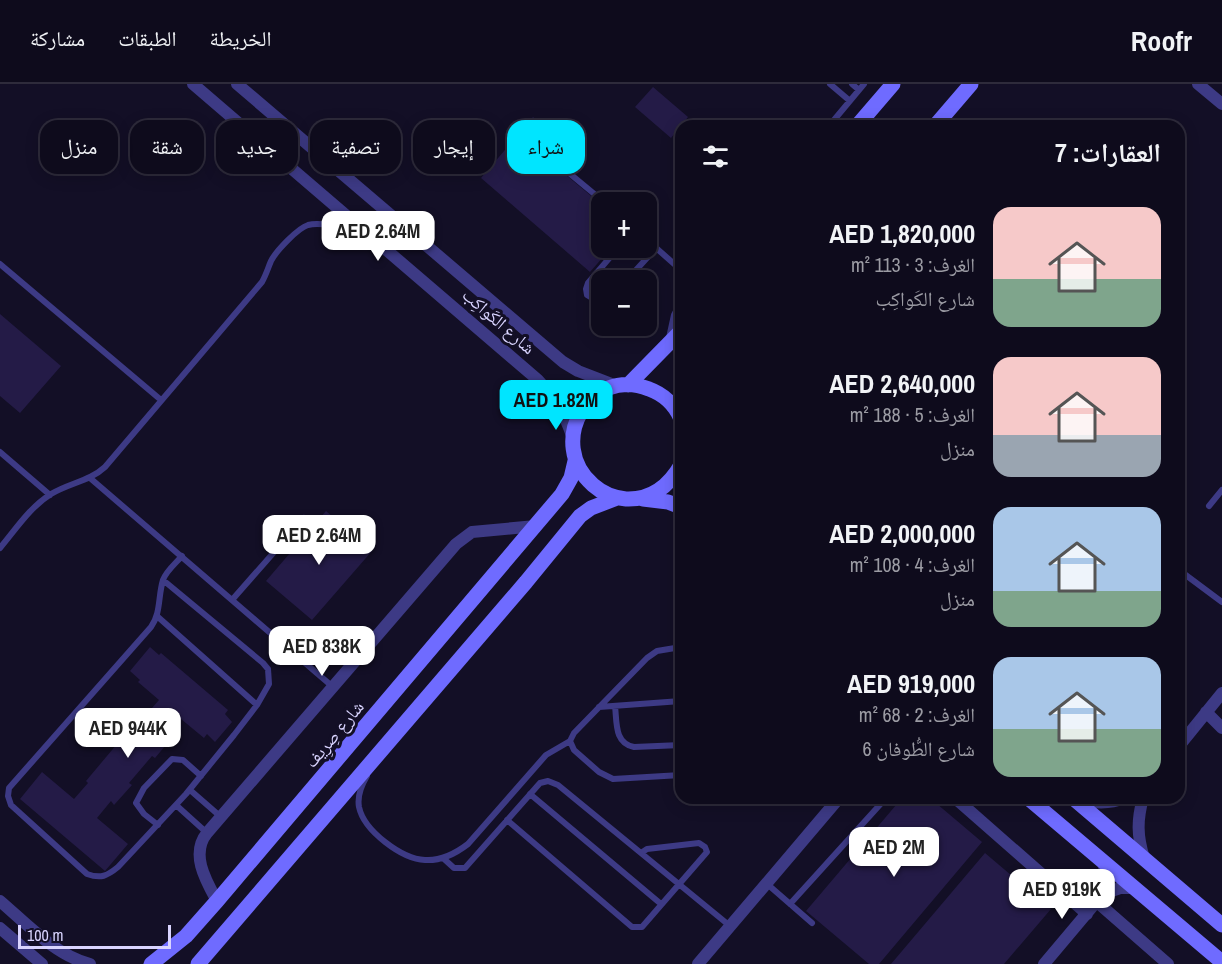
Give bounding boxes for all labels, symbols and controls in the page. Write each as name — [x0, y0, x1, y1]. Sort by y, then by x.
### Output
text: Roofr — [1131, 22, 1192, 60]
text: مشاركة — [30, 24, 85, 53]
text: الطبقات — [118, 24, 177, 53]
text: الخريطة — [210, 24, 271, 53]
chip: منزل — [40, 120, 118, 174]
chip: شقة — [130, 120, 204, 174]
chip: جديد — [216, 120, 298, 174]
chip: تصفية — [310, 120, 401, 174]
chip: إيجار — [413, 120, 495, 174]
chip: شراء — [507, 120, 585, 174]
text: العقارات: 7 — [1055, 135, 1161, 170]
icon: filters — [699, 140, 732, 173]
map controls — [591, 192, 657, 336]
button: + — [591, 192, 657, 258]
pin: AED 2.64M — [309, 211, 447, 262]
text: AED 1,820,000 — [829, 216, 975, 251]
text: AED 2.64M — [336, 217, 420, 244]
icon: home — [1041, 231, 1113, 303]
text: الغرف: 3 · 113 m² — [851, 251, 975, 278]
button: − — [591, 270, 657, 336]
street label: شارع الكَواكِب — [457, 282, 541, 360]
text: شارع الكَواكِب — [875, 285, 975, 312]
text: AED 2,640,000 — [829, 366, 975, 401]
pin: AED 1.82M — [487, 380, 625, 431]
icon: home — [1041, 381, 1113, 453]
text: AED 1.82M — [514, 386, 598, 413]
text: الغرف: 5 · 188 m² — [850, 401, 975, 428]
text: منزل — [940, 435, 975, 462]
pin: AED 2.64M — [250, 515, 388, 566]
text: AED 2,000,000 — [829, 516, 975, 551]
text: AED 2.64M — [277, 521, 361, 548]
icon: home — [1041, 531, 1113, 603]
text: الغرف: 4 · 108 m² — [850, 551, 975, 578]
text: منزل — [940, 585, 975, 612]
pin: AED 838K — [260, 626, 384, 677]
text: AED 838K — [283, 632, 361, 659]
text: AED 919,000 — [847, 666, 975, 701]
icon: home — [1041, 681, 1113, 753]
street label: شارع صِرِيف — [299, 695, 370, 774]
text: الغرف: 2 · 68 m² — [859, 701, 975, 728]
pin: AED 944K — [66, 708, 190, 759]
text: AED 944K — [89, 714, 167, 741]
text: شارع الطُّوفان 6 — [863, 735, 975, 762]
pin: AED 2M — [845, 827, 943, 878]
text: AED 2M — [863, 833, 925, 860]
pin: AED 919K — [1000, 869, 1124, 920]
text: AED 919K — [1023, 875, 1101, 902]
scale bar — [18, 922, 171, 950]
text: 100 m — [27, 924, 63, 946]

